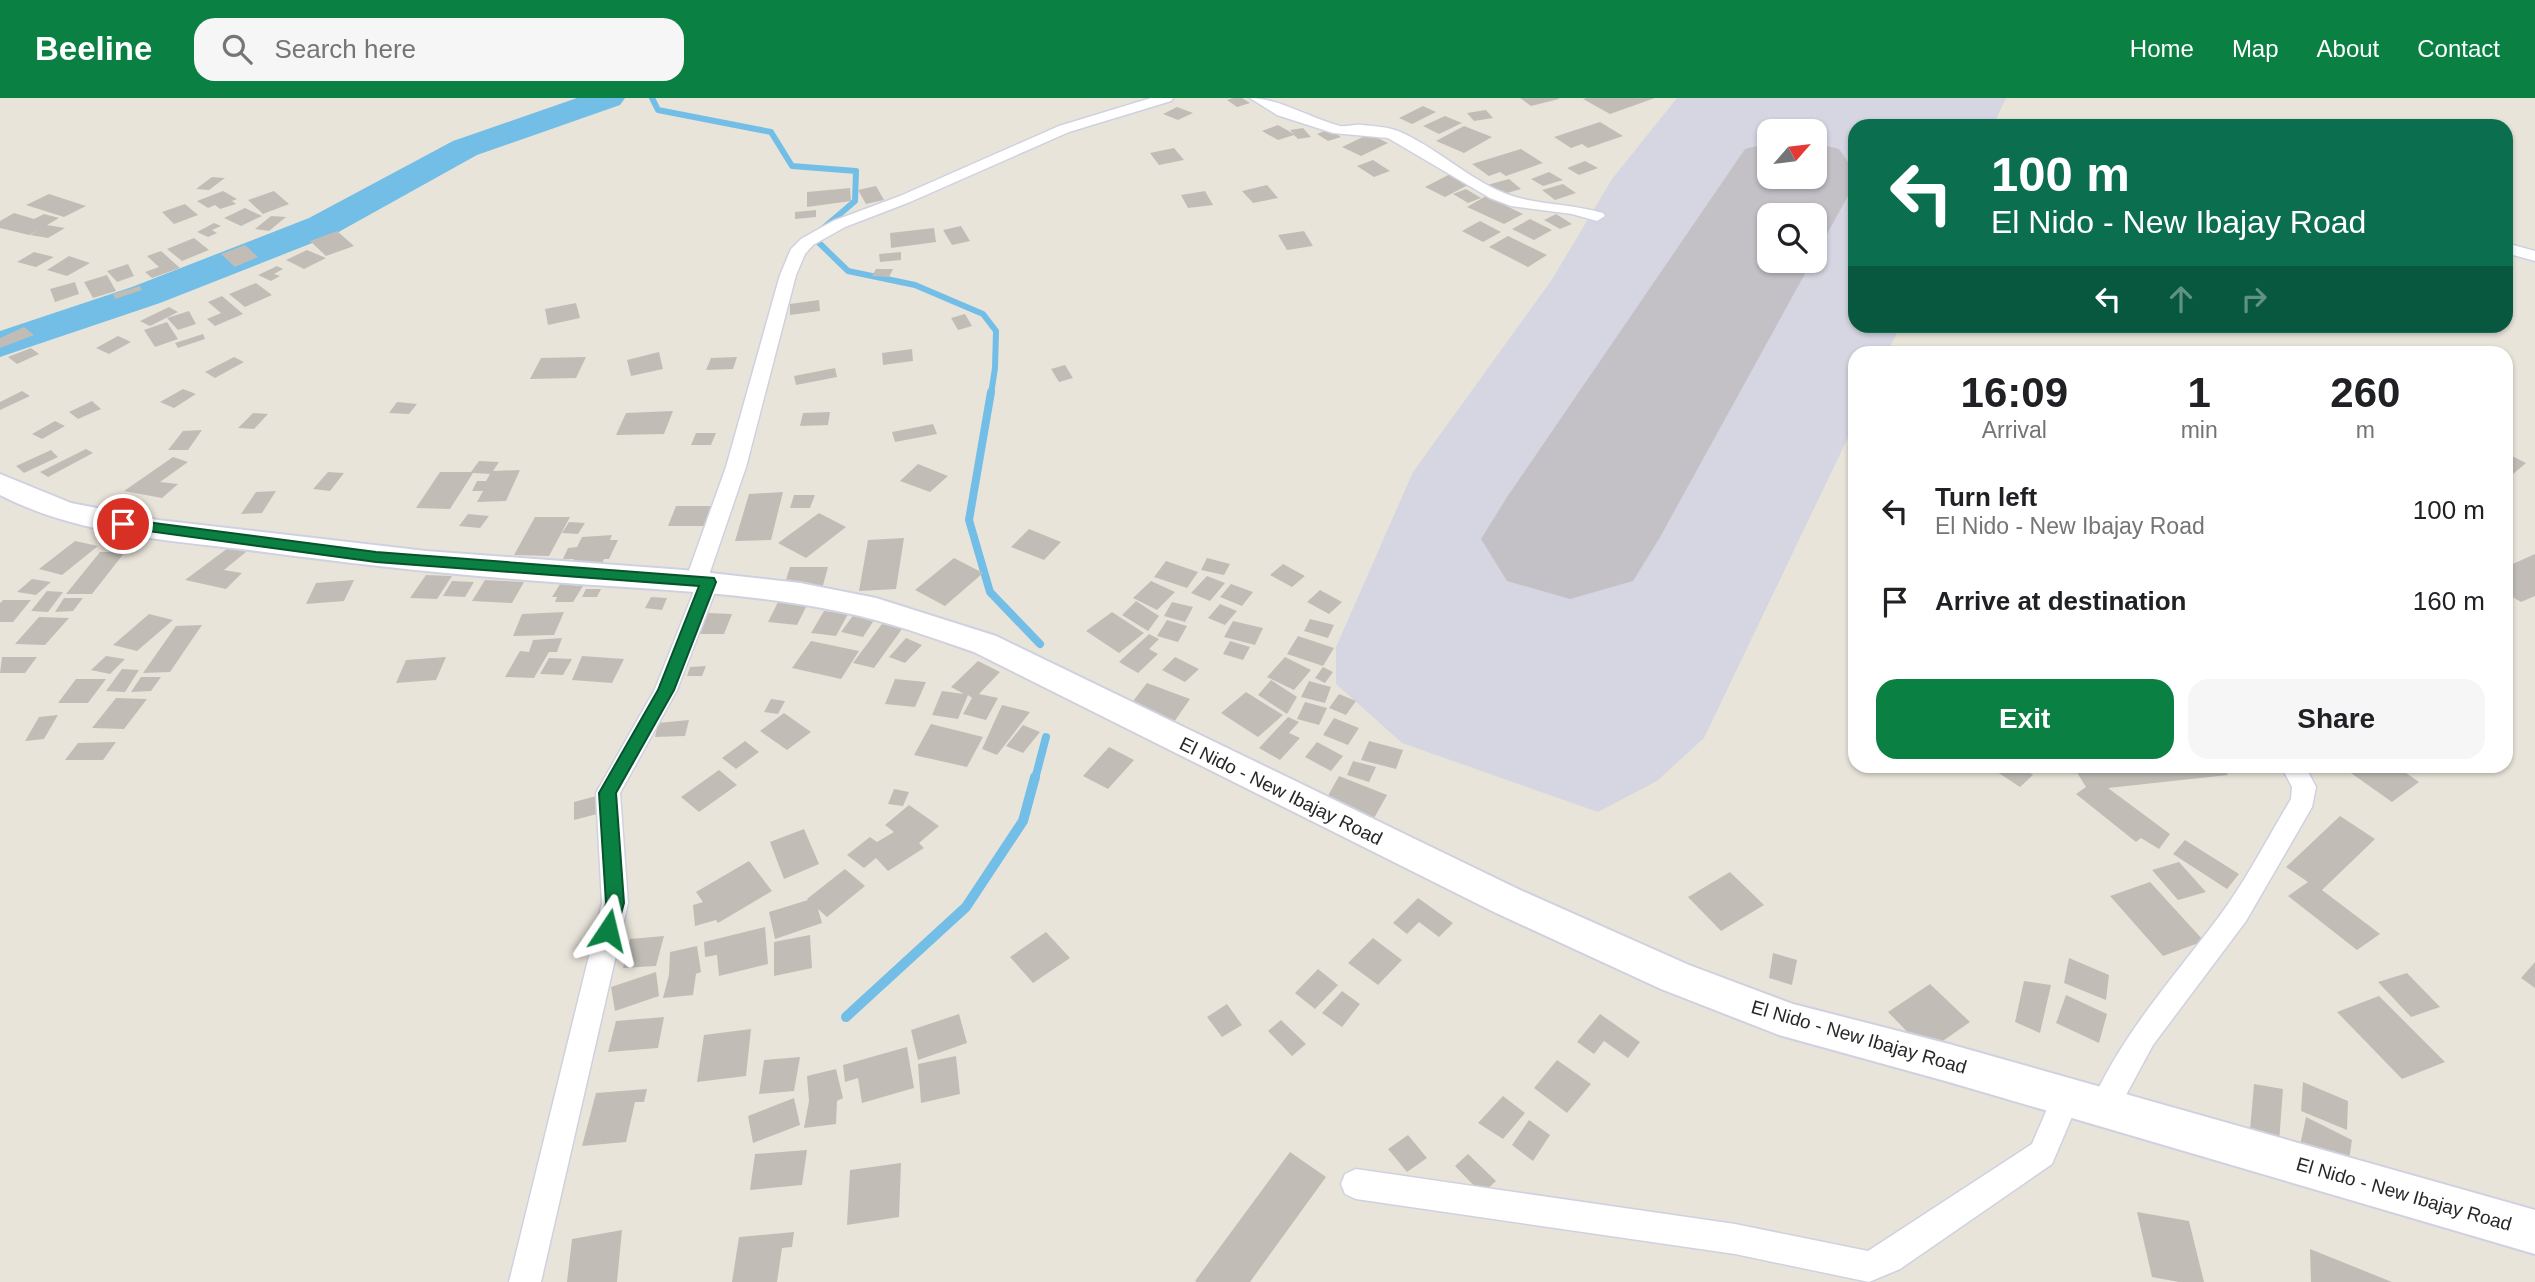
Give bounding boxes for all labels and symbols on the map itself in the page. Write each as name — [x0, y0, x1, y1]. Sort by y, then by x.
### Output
north arrow — [1757, 119, 1827, 189]
pin — [93, 494, 153, 554]
street label: El Nido - New Ibajay Road — [1176, 733, 1386, 849]
position arrow — [571, 893, 645, 967]
street label: El Nido - New Ibajay Road — [1749, 996, 1969, 1078]
street label: El Nido - New Ibajay Road — [2294, 1153, 2514, 1235]

